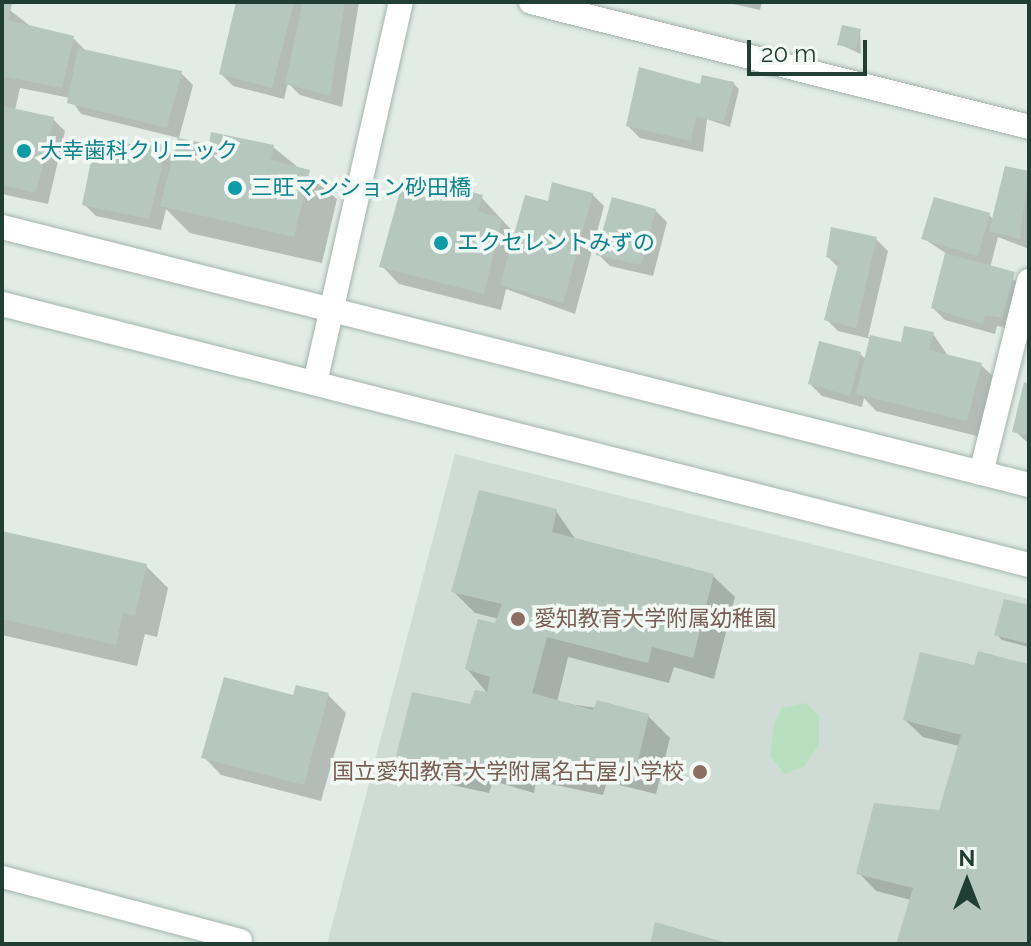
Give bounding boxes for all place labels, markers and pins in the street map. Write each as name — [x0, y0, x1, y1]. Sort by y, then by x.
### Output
place label: 大幸歯科クリニック — [40, 138, 238, 164]
marker: 大幸歯科クリニック — [15, 142, 33, 160]
place label: 三旺マンション砂田橋 — [251, 175, 471, 201]
marker: 三旺マンション砂田橋 — [226, 179, 244, 197]
place label: エクセレントみずの — [457, 230, 655, 256]
marker: エクセレントみずの — [432, 234, 450, 252]
place label: 愛知教育大学附属幼稚園 — [534, 606, 776, 632]
marker: 愛知教育大学附属幼稚園 — [509, 610, 527, 628]
place label: 国立愛知教育大学附属名古屋小学校 — [332, 759, 684, 785]
marker: 国立愛知教育大学附属名古屋小学校 — [691, 763, 709, 781]

